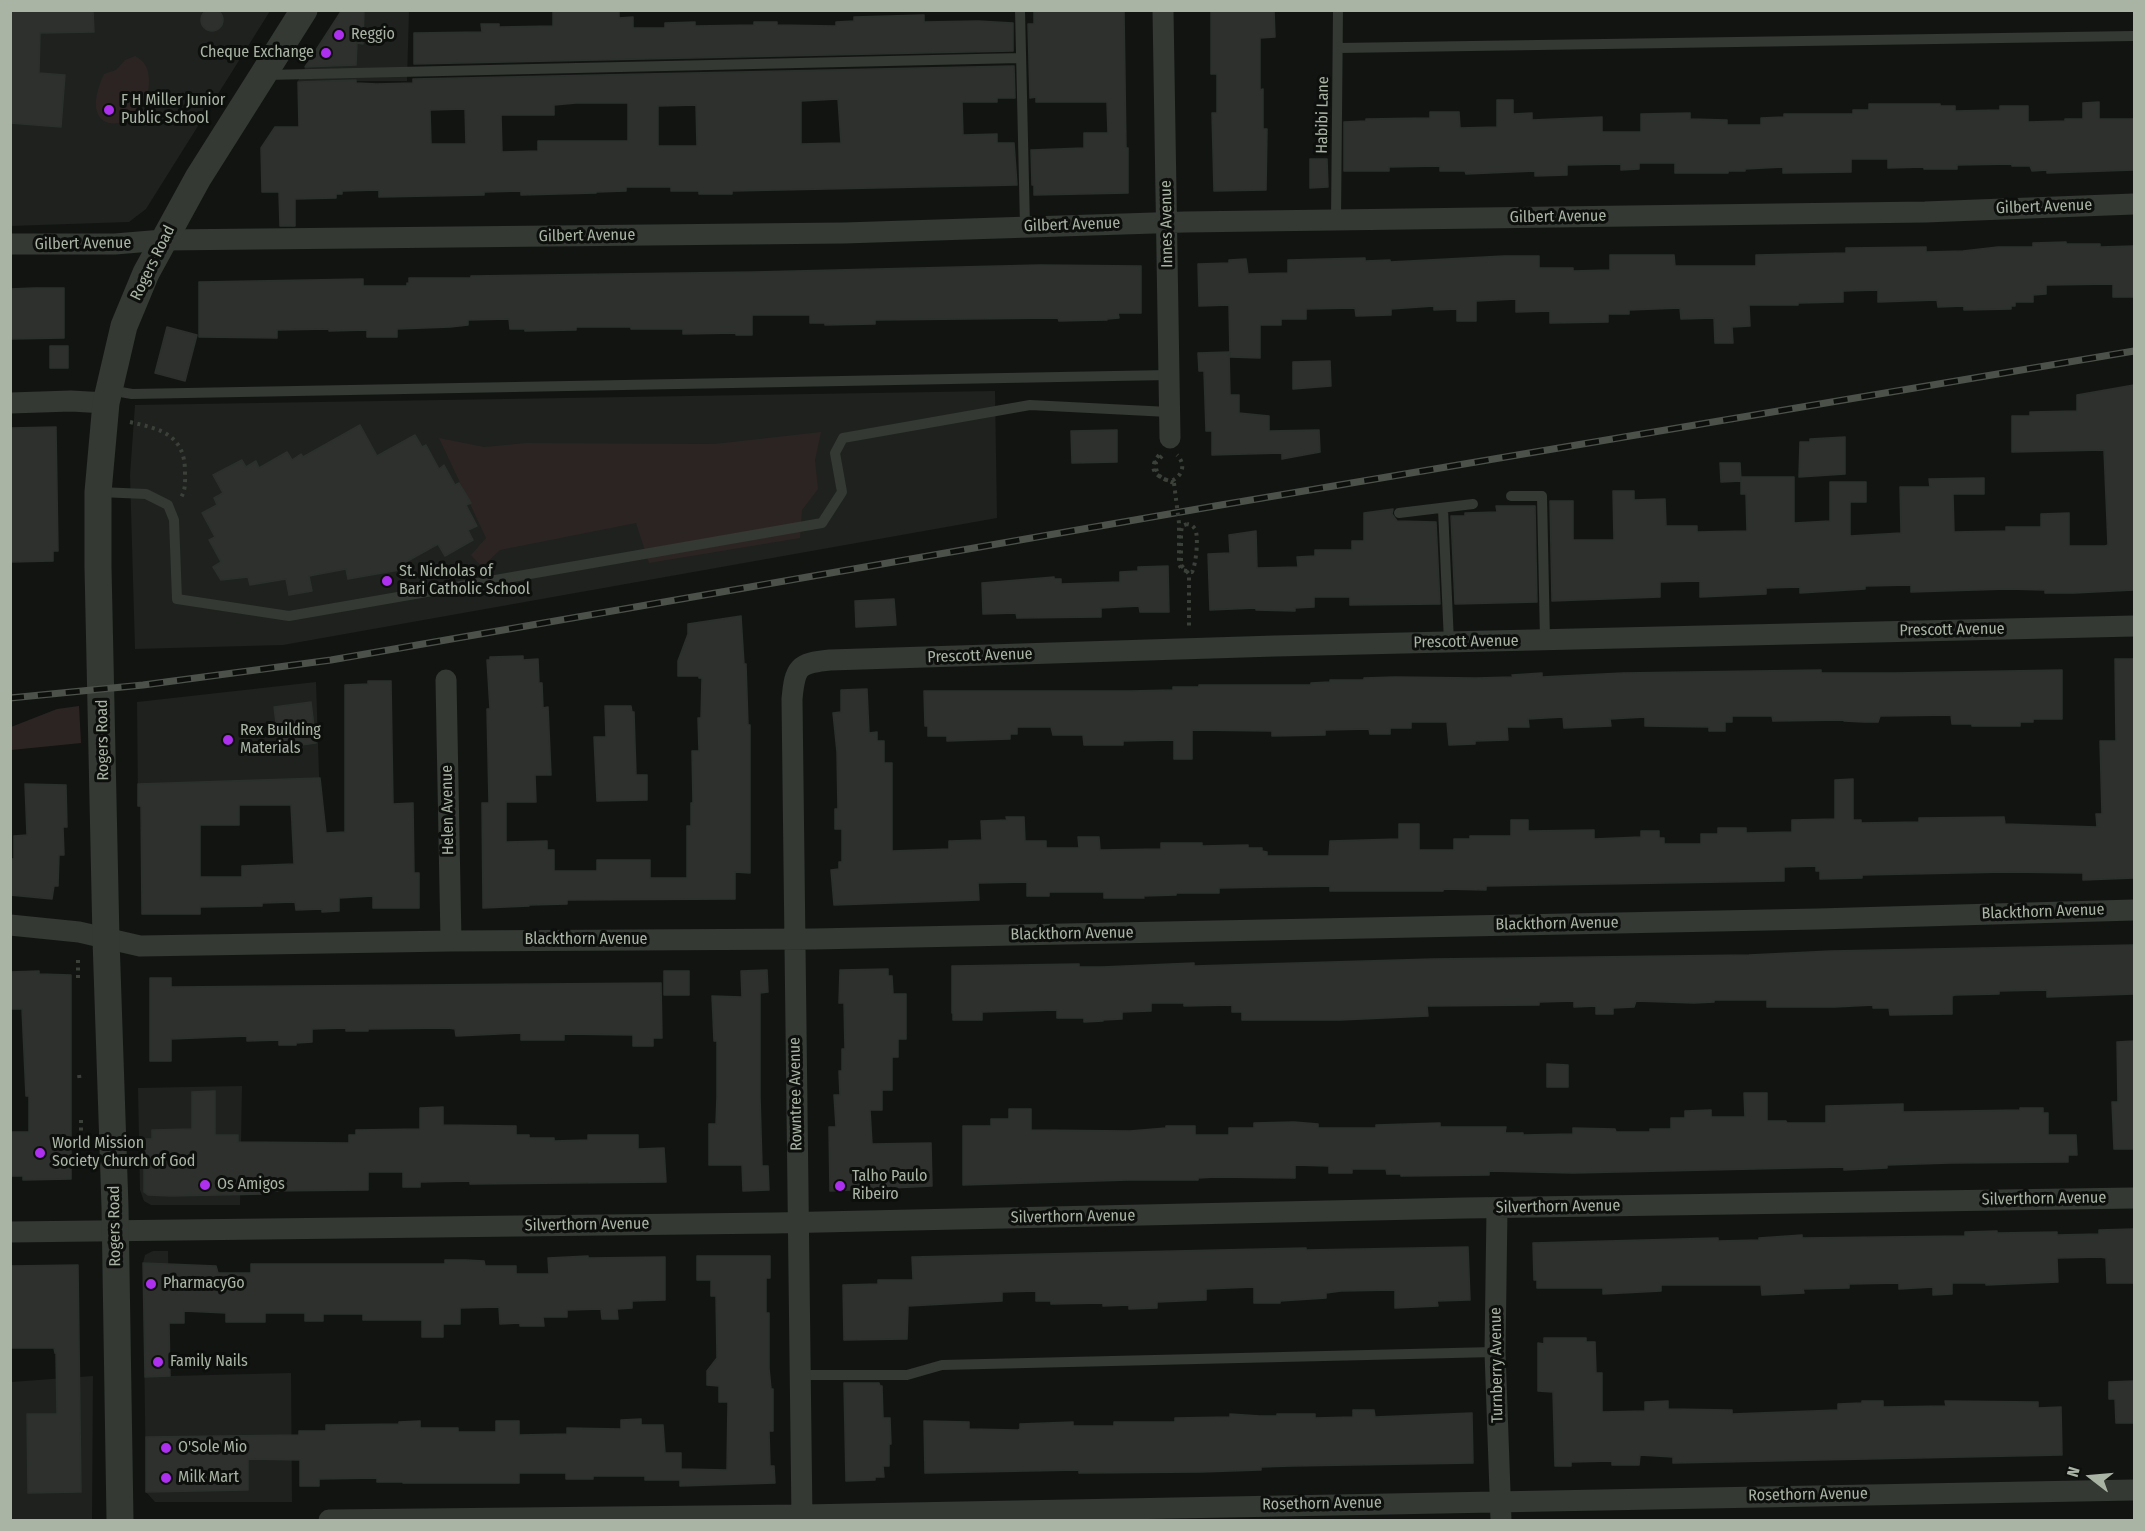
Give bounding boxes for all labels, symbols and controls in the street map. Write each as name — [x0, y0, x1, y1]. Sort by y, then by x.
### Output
place label: Reggio — [351, 25, 395, 45]
marker: Reggio — [332, 28, 346, 42]
place label: Cheque Exchange — [200, 43, 314, 63]
marker: Cheque Exchange — [319, 46, 333, 60]
street label: Habibi Lane — [1313, 76, 1333, 154]
place label: F H Miller Junior Public School — [121, 91, 225, 129]
marker: F H Miller Junior Public School — [102, 103, 116, 117]
street label: Innes Avenue — [1157, 180, 1177, 268]
street label: Gilbert Avenue — [1995, 196, 2093, 218]
street label: Gilbert Avenue — [1510, 207, 1606, 227]
street label: Gilbert Avenue — [1023, 214, 1121, 236]
street label: Rogers Road — [127, 222, 179, 304]
street label: Gilbert Avenue — [539, 226, 635, 246]
street label: Gilbert Avenue — [35, 234, 131, 254]
place label: St. Nicholas of Bari Catholic School — [399, 562, 530, 600]
marker: St. Nicholas of Bari Catholic School — [380, 574, 394, 588]
street label: Prescott Avenue — [1899, 619, 2005, 641]
street label: Prescott Avenue — [1413, 631, 1519, 653]
street label: Prescott Avenue — [927, 645, 1033, 667]
street label: Rogers Road — [93, 699, 113, 781]
place label: Rex Building Materials — [240, 721, 321, 759]
marker: Rex Building Materials — [221, 733, 235, 747]
street label: Helen Avenue — [438, 765, 458, 855]
street label: Blackthorn Avenue — [1981, 900, 2105, 924]
street label: Blackthorn Avenue — [1495, 913, 1619, 935]
street label: Blackthorn Avenue — [1010, 923, 1134, 945]
street label: Blackthorn Avenue — [525, 930, 647, 950]
street label: Rowntree Avenue — [785, 1037, 807, 1151]
place label: World Mission Society Church of God — [52, 1134, 195, 1172]
marker: World Mission Society Church of God — [33, 1146, 47, 1160]
place label: Talho Paulo Ribeiro — [852, 1167, 927, 1205]
place label: Os Amigos — [217, 1175, 285, 1195]
marker: Os Amigos — [198, 1178, 212, 1192]
marker: Talho Paulo Ribeiro — [833, 1179, 847, 1193]
street label: Rogers Road — [105, 1185, 125, 1267]
street label: Silverthorn Avenue — [1982, 1188, 2106, 1210]
street label: Silverthorn Avenue — [1496, 1196, 1620, 1218]
street label: Silverthorn Avenue — [1011, 1206, 1135, 1228]
street label: Silverthorn Avenue — [525, 1214, 649, 1236]
place label: PharmacyGo — [163, 1274, 245, 1294]
marker: PharmacyGo — [144, 1277, 158, 1291]
street label: Turnberry Avenue — [1486, 1307, 1508, 1423]
place label: Family Nails — [170, 1352, 248, 1372]
marker: Family Nails — [151, 1355, 165, 1369]
place label: O'Sole Mio — [178, 1438, 247, 1458]
marker: O'Sole Mio — [159, 1441, 173, 1455]
north arrow — [2061, 1447, 2121, 1507]
text: N — [2063, 1465, 2084, 1479]
place label: Milk Mart — [178, 1468, 239, 1488]
marker: Milk Mart — [159, 1471, 173, 1485]
street label: Rosethorn Avenue — [1748, 1484, 1868, 1506]
street label: Rosethorn Avenue — [1262, 1493, 1382, 1515]

